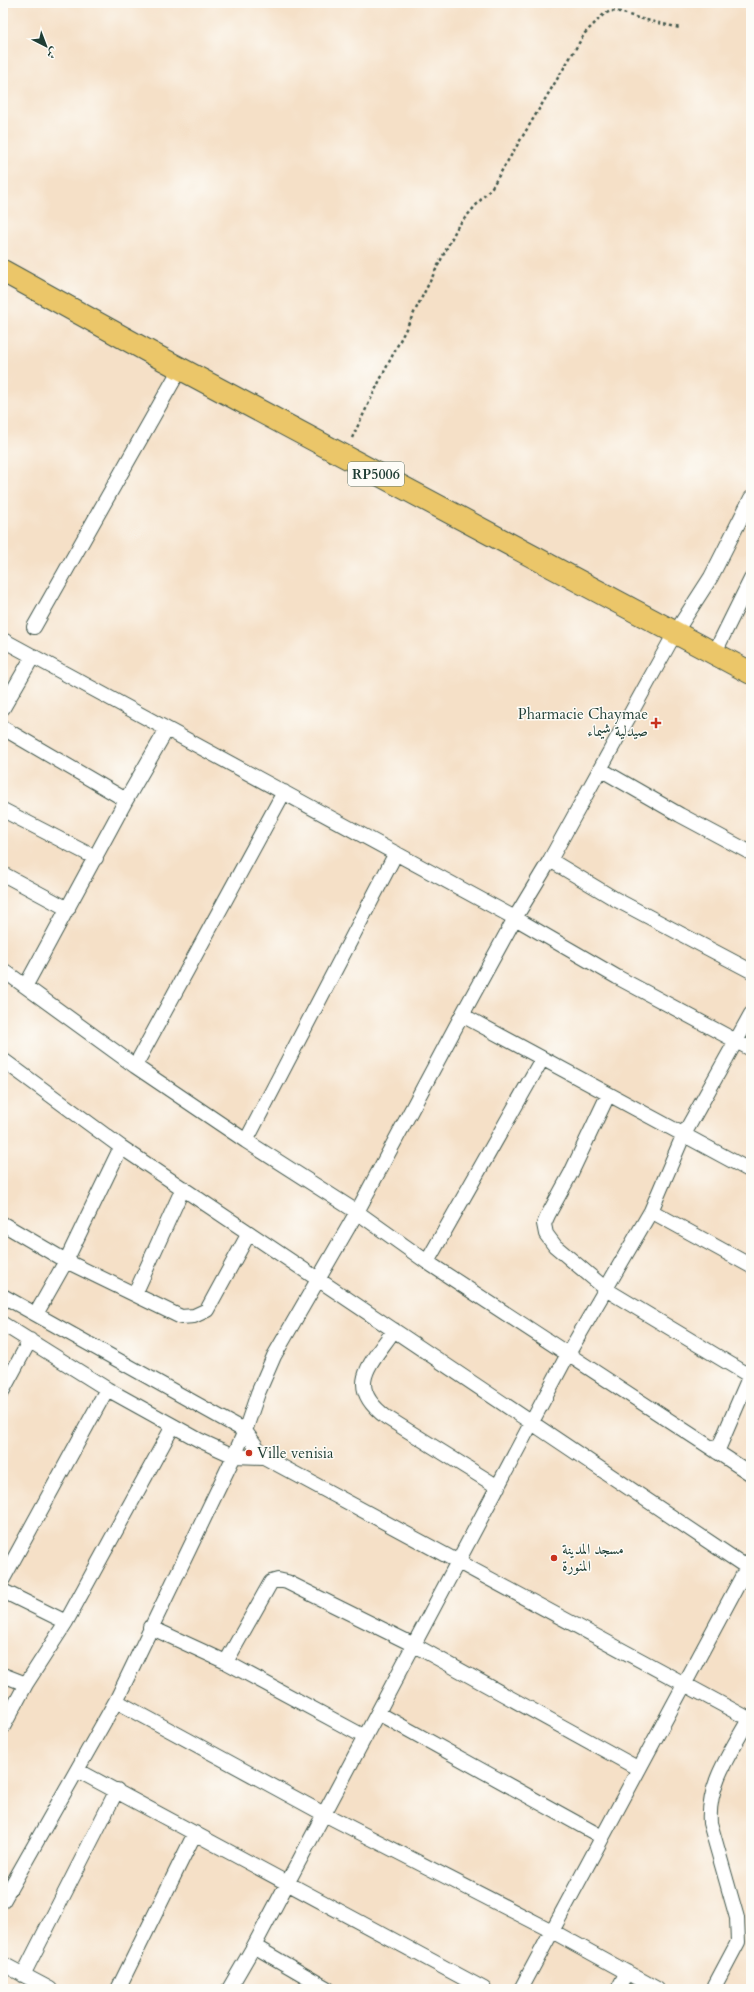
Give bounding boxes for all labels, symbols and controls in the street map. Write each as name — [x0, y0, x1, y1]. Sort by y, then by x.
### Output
north arrow — [26, 26, 66, 66]
text: ش — [43, 44, 61, 62]
road number: RP5006 — [348, 462, 404, 486]
place label: Pharmacie Chaymae صيدلية شيماء — [518, 704, 648, 741]
marker: Pharmacie Chaymae صيدلية شيماء — [651, 718, 661, 728]
place label: Ville venisia — [257, 1443, 334, 1463]
marker: Ville venisia — [244, 1448, 254, 1458]
place label: مسجد المدينة المنورة — [562, 1539, 624, 1576]
marker: مسجد المدينة المنورة — [549, 1553, 559, 1563]

